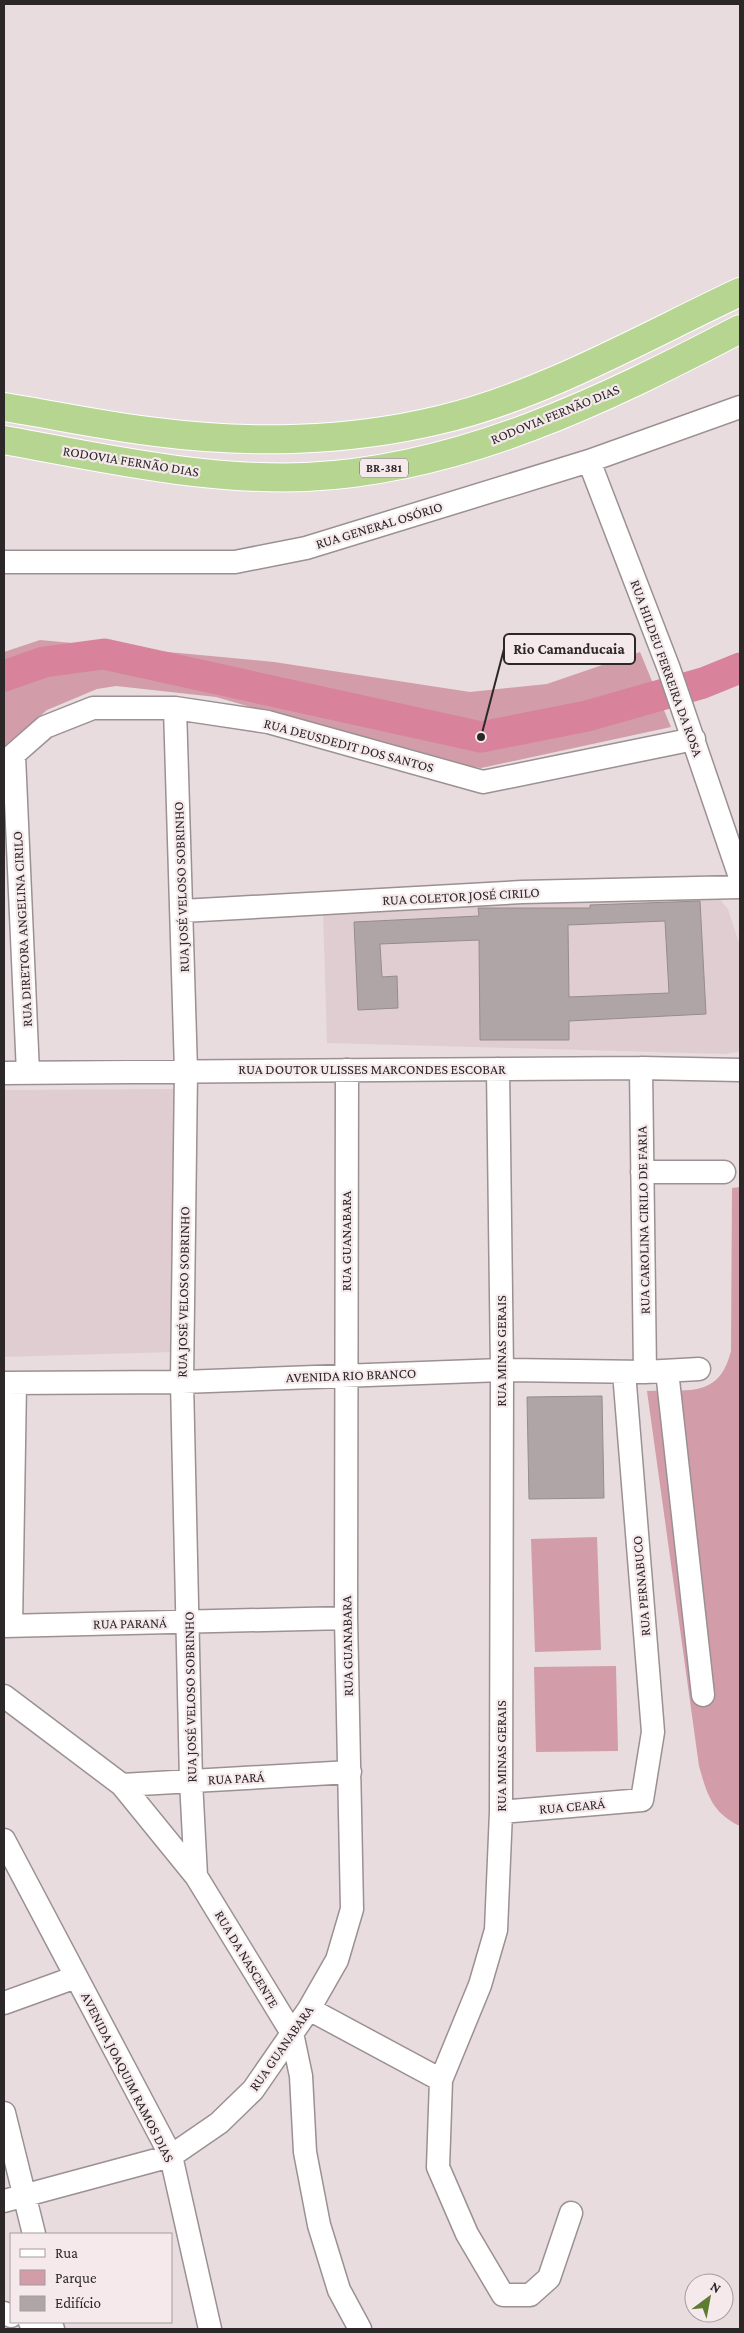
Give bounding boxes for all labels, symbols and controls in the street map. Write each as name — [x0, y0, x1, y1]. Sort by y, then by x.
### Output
street label: RODOVIA FERNÃO DIAS — [488, 381, 622, 447]
street label: RODOVIA FERNÃO DIAS — [62, 442, 201, 480]
road number: BR-381 — [360, 458, 408, 478]
street label: RUA GENERAL OSÓRIO — [314, 498, 444, 552]
street label: RUA HILDEU FERREIRA DA ROSA — [627, 577, 707, 759]
callout: Rio Camanducaia — [504, 634, 635, 664]
text: Rio Camanducaia — [513, 641, 625, 657]
street label: RUA DEUSDEDIT DOS SANTOS — [262, 715, 436, 776]
street label: RUA JOSÉ VELOSO SOBRINHO — [170, 801, 192, 973]
street label: RUA DIRETORA ANGELINA CIRILO — [9, 831, 35, 1027]
street label: RUA COLETOR JOSÉ CIRILO — [382, 884, 540, 908]
street label: RUA DOUTOR ULISSES MARCONDES ESCOBAR — [238, 1061, 506, 1077]
street label: RUA CAROLINA CIRILO DE FARIA — [633, 1126, 653, 1314]
street label: RUA GUANABARA — [338, 1191, 354, 1291]
street label: RUA JOSÉ VELOSO SOBRINHO — [174, 1206, 192, 1378]
street label: RUA MINAS GERAIS — [493, 1295, 509, 1407]
street label: AVENIDA RIO BRANCO — [286, 1365, 416, 1385]
street label: RUA PERNABUCO — [629, 1535, 653, 1637]
street label: RUA GUANABARA — [338, 1596, 356, 1696]
street label: RUA JOSÉ VELOSO SOBRINHO — [181, 1611, 199, 1783]
street label: RUA PARANÁ — [93, 1614, 167, 1632]
street label: RUA MINAS GERAIS — [493, 1700, 509, 1812]
street label: RUA PARÁ — [207, 1769, 265, 1787]
street label: RUA CEARÁ — [538, 1795, 606, 1817]
street label: RUA DA NASCENTE — [212, 1907, 283, 2011]
street label: AVENIDA JOAQUIM RAMOS DIAS — [78, 1989, 178, 2165]
street label: RUA GUANABARA — [246, 2002, 316, 2094]
legend — [10, 2233, 172, 2323]
text: Rua — [55, 2245, 78, 2261]
text: Parque — [55, 2270, 97, 2287]
north arrow — [684, 2273, 734, 2323]
text: N — [708, 2278, 725, 2297]
text: Edifício — [55, 2295, 101, 2311]

